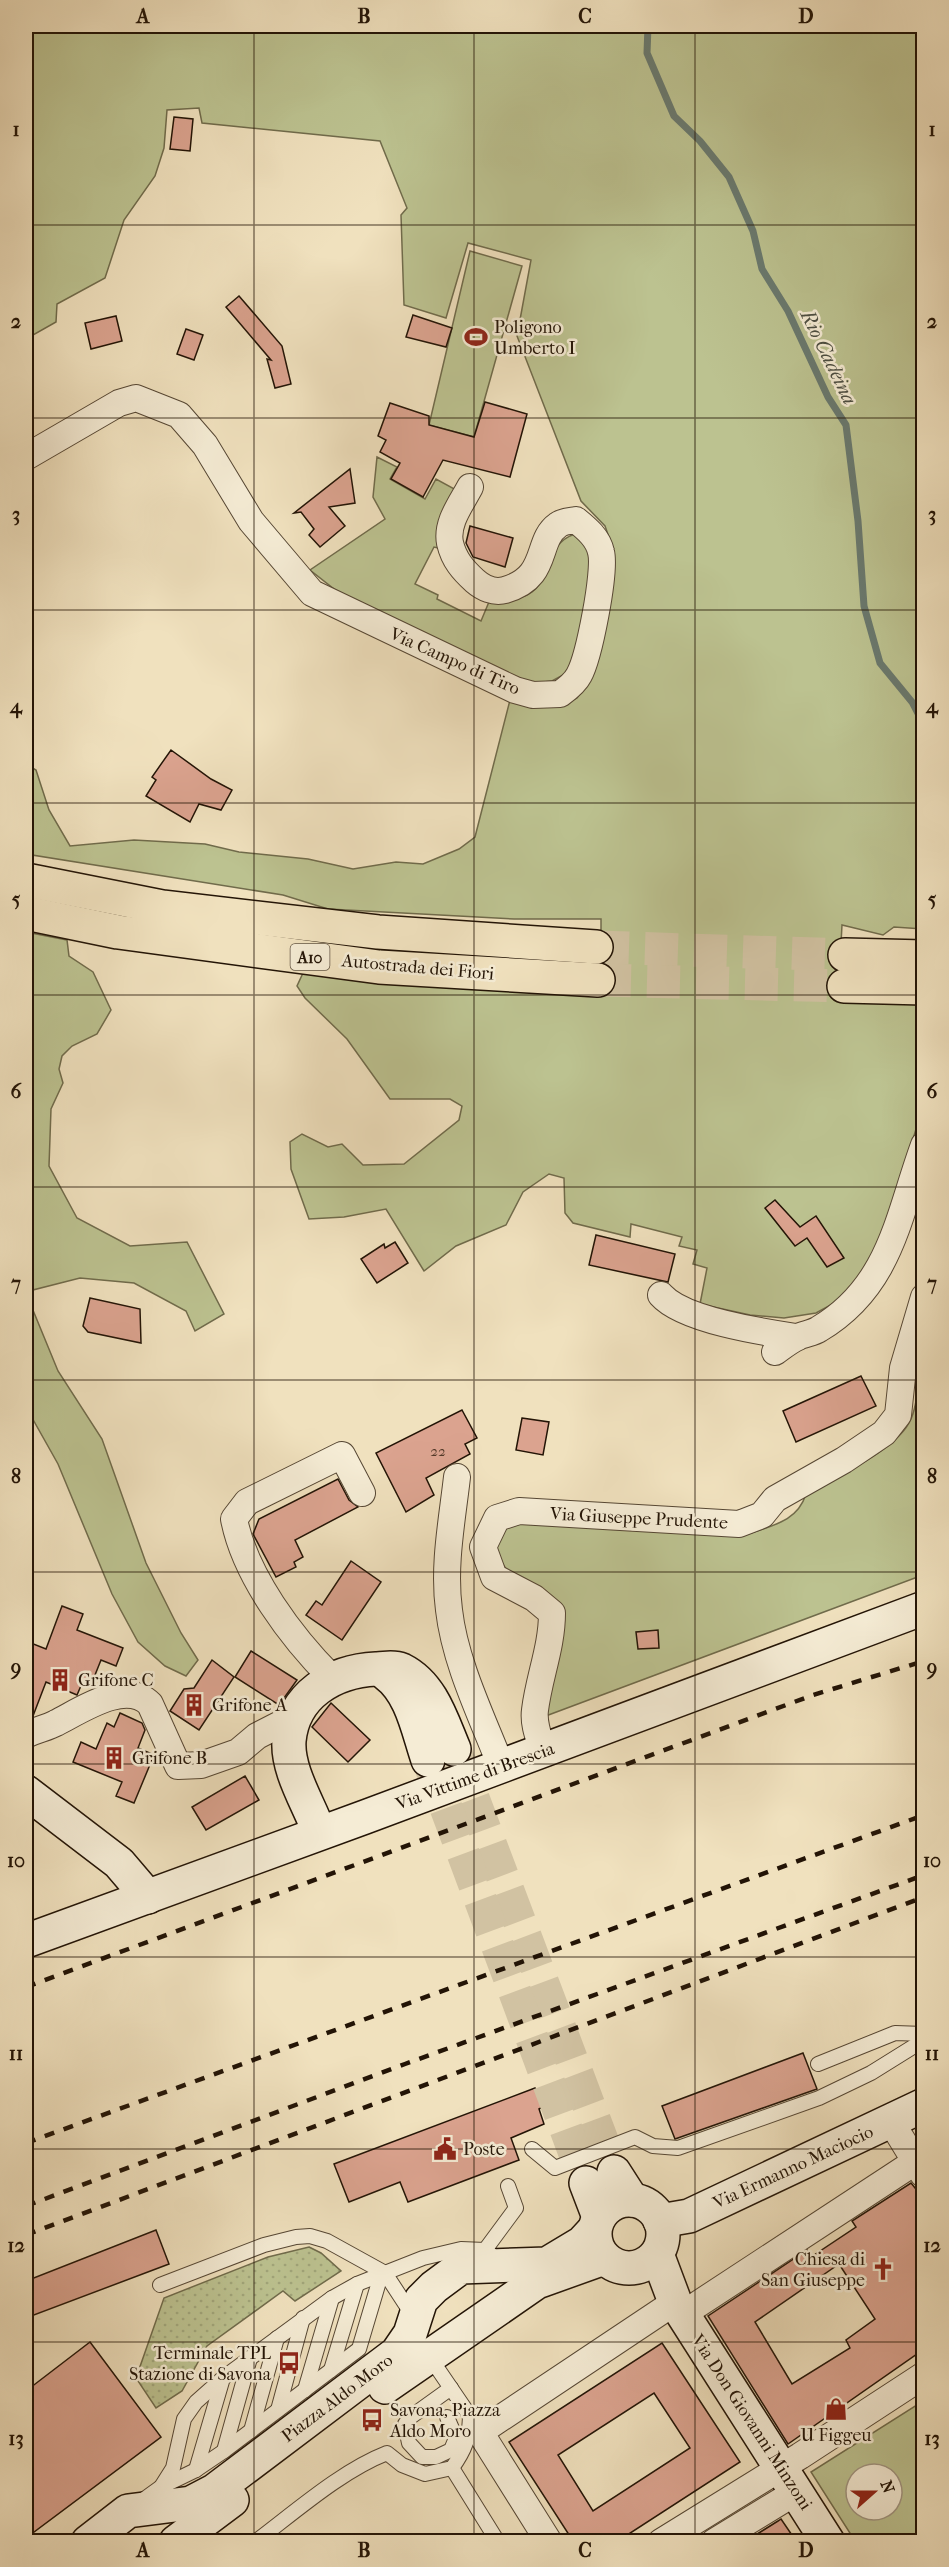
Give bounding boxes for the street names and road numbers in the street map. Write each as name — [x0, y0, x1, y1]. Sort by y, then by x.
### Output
street label: Via Campo di Tiro — [386, 623, 523, 700]
road number: A10 — [290, 944, 330, 970]
street label: Autostrada dei Fiori — [340, 950, 496, 985]
street label: Via Giuseppe Prudente — [548, 1503, 729, 1534]
street label: Via Vittime di Brescia — [392, 1738, 558, 1815]
street label: Via Ermanno Maciocio — [709, 2121, 877, 2214]
street label: Via Don Giovanni Minzoni — [686, 2330, 817, 2515]
street label: Piazza Aldo Moro — [278, 2350, 397, 2447]

